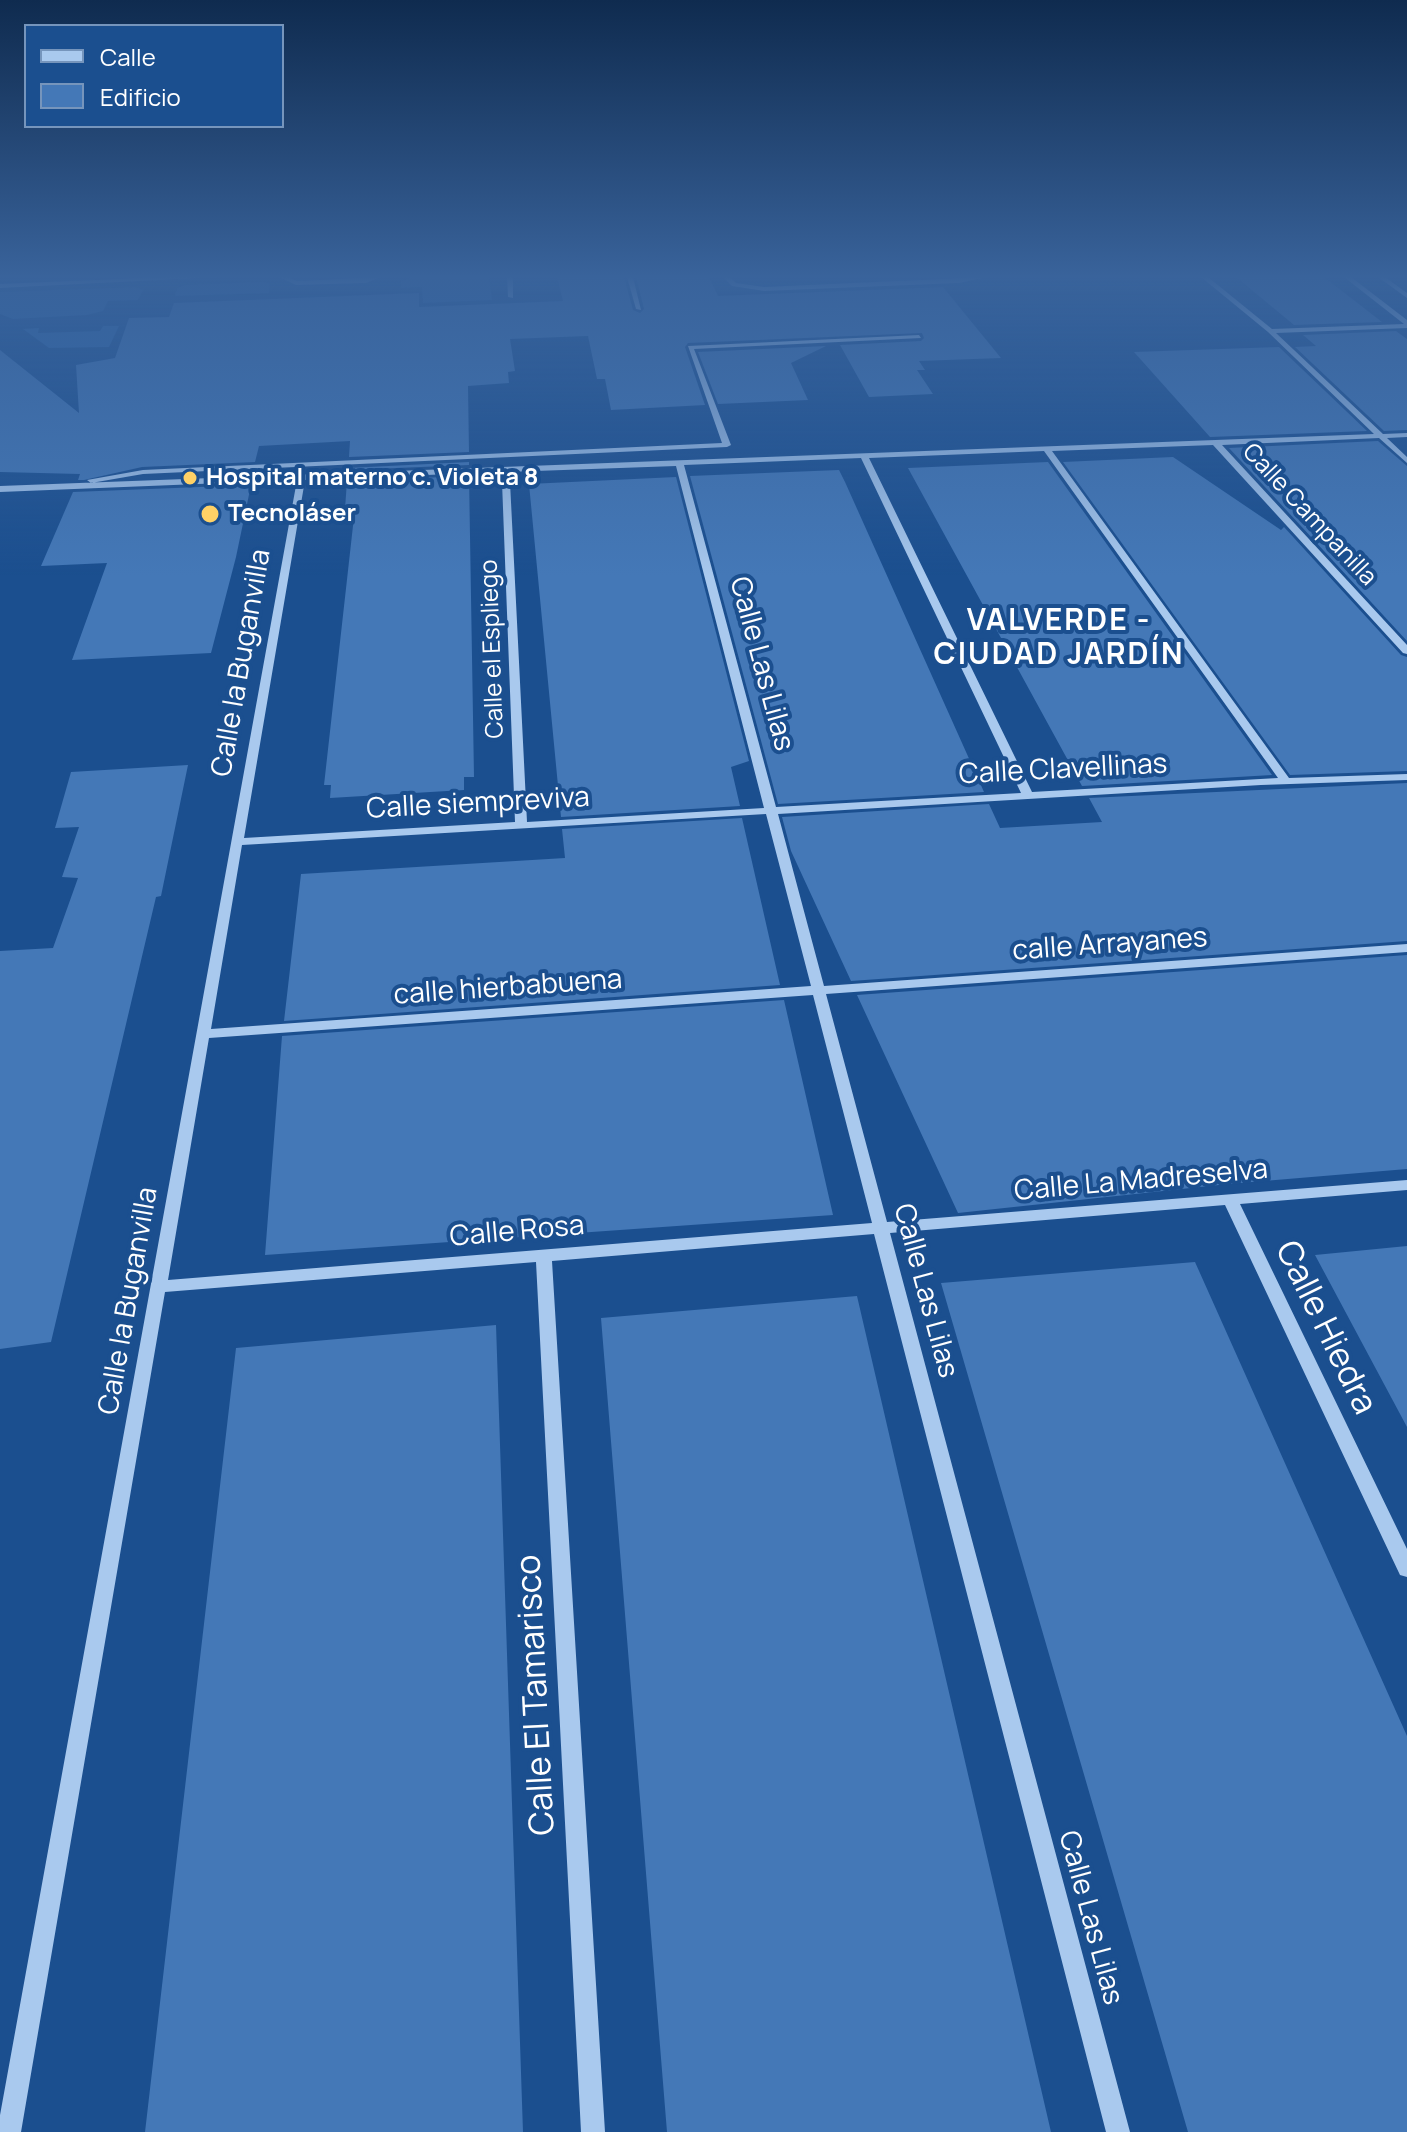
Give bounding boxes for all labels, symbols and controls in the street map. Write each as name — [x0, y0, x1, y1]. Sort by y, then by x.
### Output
legend — [24, 24, 284, 128]
text: Calle — [100, 40, 156, 73]
text: Edificio — [100, 80, 181, 113]
street label: Calle Campanilla — [1236, 438, 1382, 592]
place label: Hospital materno c. Violeta 8 — [206, 464, 538, 492]
marker: Hospital materno c. Violeta 8 — [181, 469, 199, 487]
place label: Tecnoláser — [228, 500, 356, 528]
marker: Tecnoláser — [199, 503, 221, 525]
street label: Calle la Buganvilla — [205, 547, 279, 779]
street label: Calle el Espliego — [475, 559, 511, 739]
street label: Calle Las Lilas — [722, 573, 800, 755]
district label: VALVERDE - CIUDAD JARDÍN — [933, 604, 1185, 674]
street label: Calle Clavellinas — [958, 748, 1168, 792]
street label: Calle siempreviva — [366, 781, 590, 827]
street label: calle Arrayanes — [1011, 921, 1209, 969]
street label: calle hierbabuena — [393, 963, 623, 1013]
street label: Calle La Madreselva — [1013, 1153, 1269, 1209]
street label: Calle la Buganvilla — [92, 1185, 166, 1417]
street label: Calle Las Lilas — [886, 1200, 964, 1382]
street label: Calle Rosa — [448, 1209, 586, 1255]
street label: Calle Hiedra — [1266, 1235, 1384, 1421]
street label: Calle El Tamarisco — [509, 1554, 565, 1836]
street label: Calle Las Lilas — [1051, 1827, 1129, 2009]

